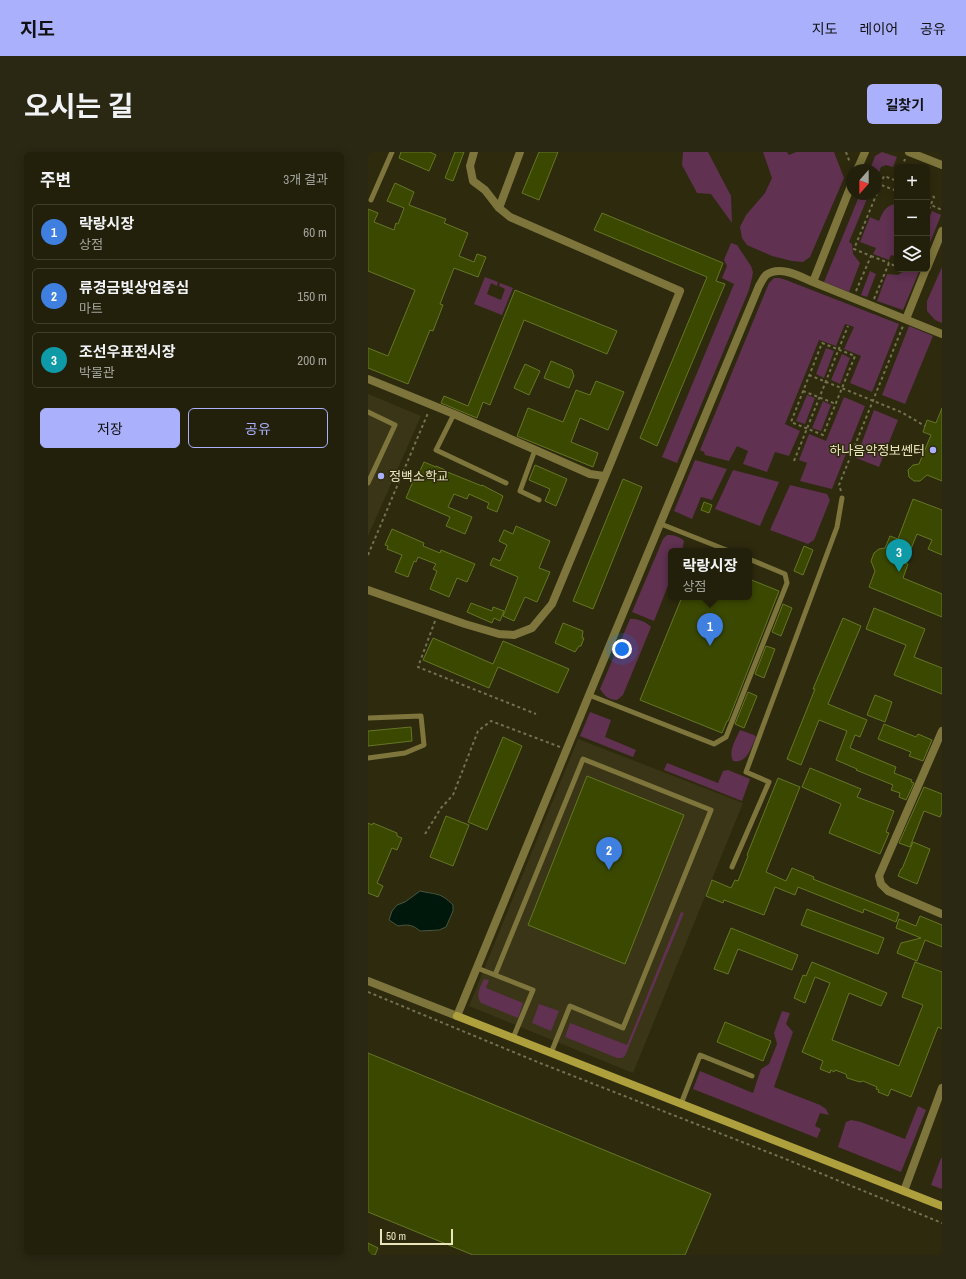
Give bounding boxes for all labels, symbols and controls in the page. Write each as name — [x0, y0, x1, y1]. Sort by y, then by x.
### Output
text: 지도 — [20, 16, 55, 42]
text: 지도 — [812, 20, 838, 38]
text: 레이어 — [860, 20, 898, 38]
text: 공유 — [920, 20, 946, 38]
button: 길찾기 — [867, 84, 942, 124]
text: 오시는 길 — [24, 87, 133, 125]
north arrow — [846, 164, 882, 200]
map controls — [894, 164, 930, 272]
button: + — [894, 164, 930, 200]
text: 주변 — [40, 168, 71, 191]
text: 3개 결과 — [283, 171, 328, 188]
button: − — [894, 200, 930, 236]
text: 락랑시장 — [79, 213, 134, 234]
text: 1 — [51, 224, 57, 241]
text: 60 m — [303, 224, 327, 241]
text: 상점 — [79, 236, 103, 253]
button: layers — [894, 236, 930, 272]
text: 류경금빛상업중심 — [79, 277, 189, 298]
text: 2 — [51, 288, 57, 305]
text: 150 m — [297, 288, 327, 305]
text: 마트 — [79, 300, 103, 317]
text: 조선우표전시장 — [79, 341, 176, 362]
text: 3 — [51, 352, 57, 369]
text: 200 m — [297, 352, 327, 369]
text: 박물관 — [79, 364, 115, 381]
button: 저장 — [40, 408, 180, 448]
button: 공유 — [188, 408, 328, 448]
place label: 하나음악정보쎈터 — [829, 442, 925, 459]
marker: 하나음악정보쎈터 — [928, 445, 938, 455]
place label: 정백소학교 — [389, 468, 449, 485]
marker: 정백소학교 — [376, 471, 386, 481]
pin: 3 — [886, 539, 912, 572]
popup — [668, 548, 752, 600]
text: 락랑시장 — [682, 555, 738, 576]
text: 상점 — [682, 578, 706, 595]
pin: 1 — [697, 613, 723, 646]
your location — [612, 639, 632, 659]
pin: 2 — [596, 837, 622, 870]
scale bar — [380, 1227, 453, 1246]
text: 50 m — [386, 1229, 406, 1243]

